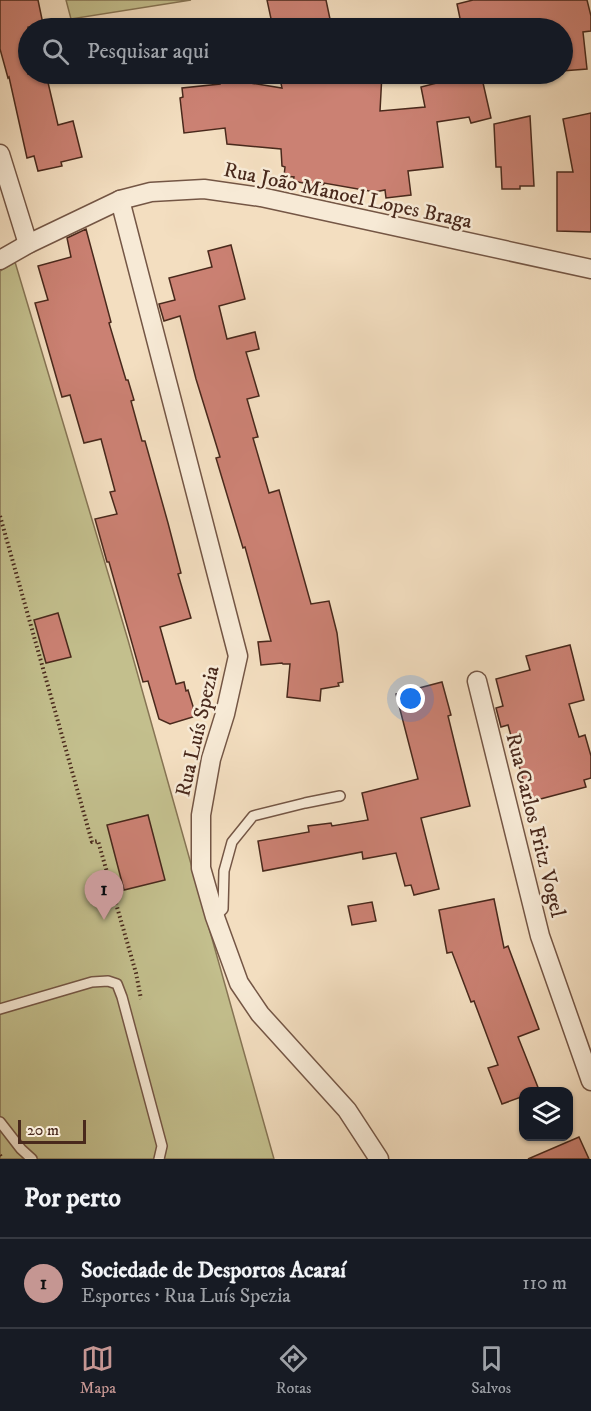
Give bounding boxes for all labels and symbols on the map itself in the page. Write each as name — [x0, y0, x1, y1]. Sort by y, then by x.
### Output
street label: Rua João Manoel Lopes Braga — [221, 157, 474, 235]
street label: Rua Luís Spezia — [170, 663, 226, 799]
your location — [396, 684, 425, 713]
street label: Rua Carlos Fritz Vogel — [500, 730, 571, 921]
pin: 1 — [84, 870, 124, 920]
scale bar — [18, 1117, 86, 1144]

